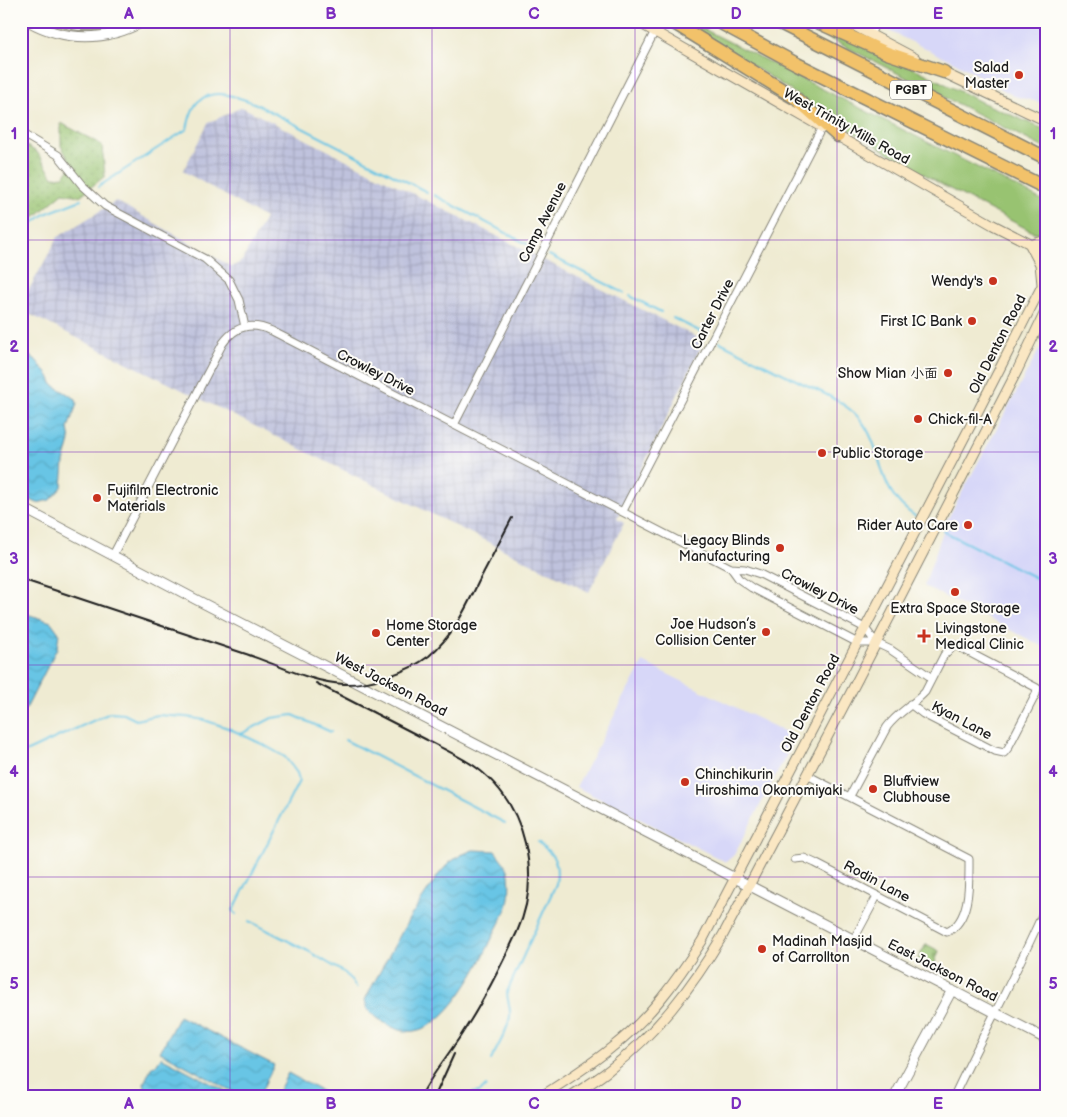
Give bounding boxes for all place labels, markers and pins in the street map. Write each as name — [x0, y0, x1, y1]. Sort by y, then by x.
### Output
place label: Salad Master — [965, 59, 1010, 92]
marker: Salad Master — [1013, 69, 1025, 81]
place label: Wendy's — [931, 273, 983, 290]
marker: Wendy's — [987, 275, 999, 287]
place label: First IC Bank — [880, 313, 962, 330]
marker: First IC Bank — [966, 315, 978, 327]
place label: Show Mian 小面 — [838, 365, 938, 382]
marker: Show Mian 小面 — [942, 367, 954, 379]
place label: Chick-fil-A — [928, 411, 992, 428]
marker: Chick-fil-A — [912, 413, 924, 425]
place label: Public Storage — [832, 445, 923, 462]
marker: Public Storage — [816, 447, 828, 459]
place label: Fujifilm Electronic Materials — [107, 482, 219, 515]
marker: Fujifilm Electronic Materials — [91, 492, 103, 504]
place label: Rider Auto Care — [857, 517, 958, 534]
marker: Rider Auto Care — [962, 519, 974, 531]
place label: Legacy Blinds Manufacturing — [679, 532, 770, 565]
marker: Legacy Blinds Manufacturing — [774, 542, 786, 554]
marker: Extra Space Storage — [949, 586, 961, 598]
place label: Extra Space Storage — [890, 600, 1020, 617]
place label: Joe Hudson’s Collision Center — [655, 616, 757, 649]
place label: Home Storage Center — [386, 617, 477, 650]
place label: Livingstone Medical Clinic — [935, 620, 1024, 653]
marker: Joe Hudson’s Collision Center — [760, 626, 772, 638]
marker: Home Storage Center — [370, 627, 382, 639]
marker: Livingstone Medical Clinic — [917, 629, 931, 643]
place label: Chinchikurin Hiroshima Okonomiyaki — [695, 766, 842, 799]
place label: Bluffview Clubhouse — [883, 773, 950, 806]
marker: Chinchikurin Hiroshima Okonomiyaki — [679, 776, 691, 788]
marker: Bluffview Clubhouse — [867, 783, 879, 795]
place label: Madinah Masjid of Carrollton — [772, 933, 872, 966]
marker: Madinah Masjid of Carrollton — [756, 943, 768, 955]

